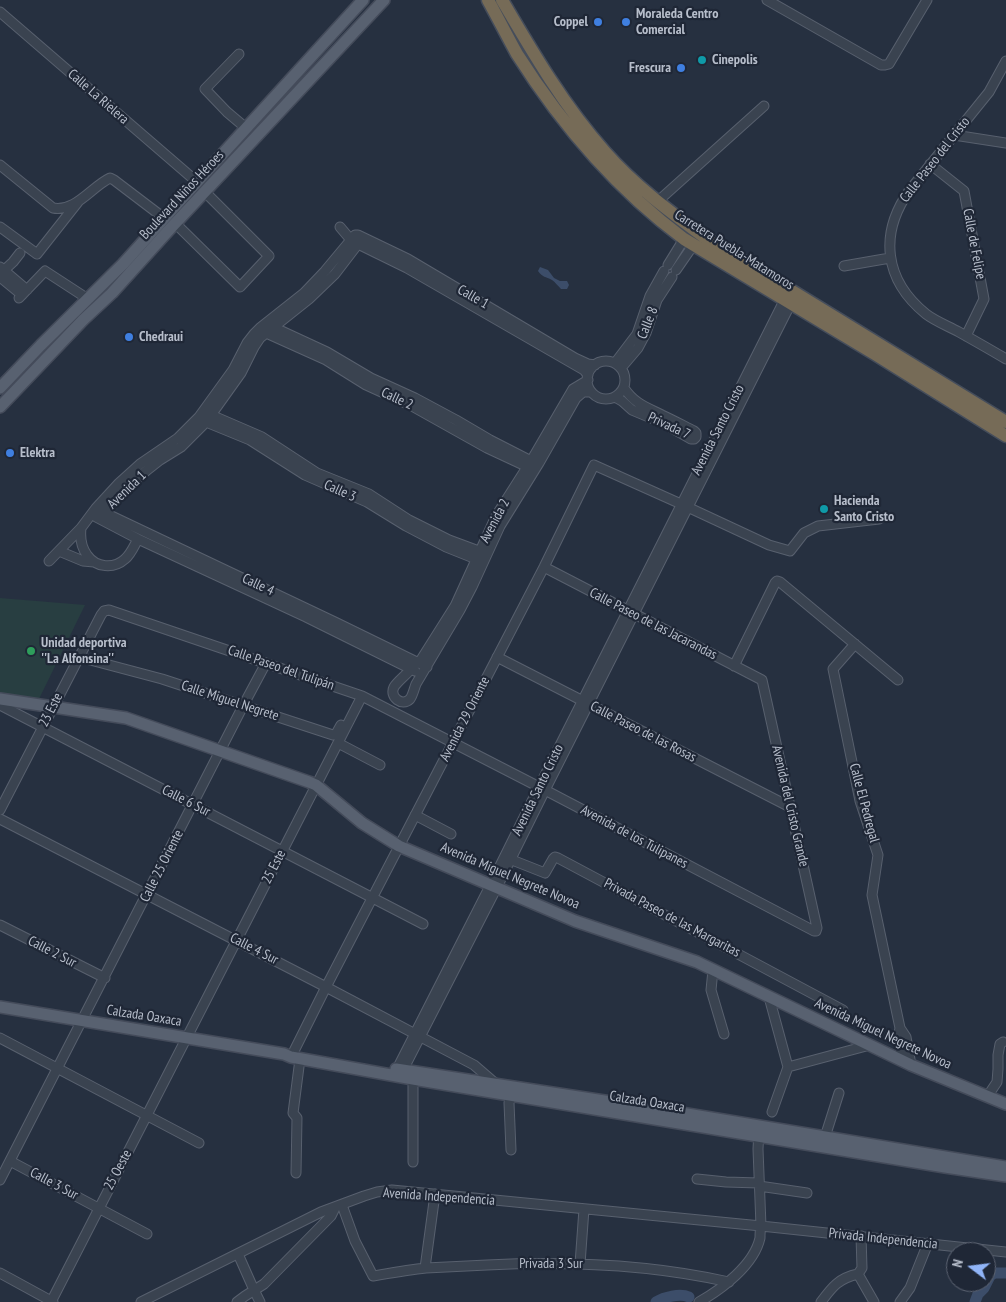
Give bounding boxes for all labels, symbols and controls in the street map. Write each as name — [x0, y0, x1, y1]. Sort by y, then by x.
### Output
place label: Moraleda Centro Comercial — [636, 6, 718, 38]
place label: Coppel — [554, 14, 588, 30]
marker: Coppel — [592, 16, 604, 28]
marker: Moraleda Centro Comercial — [620, 16, 632, 28]
place label: Cinepolis — [712, 52, 758, 68]
marker: Cinepolis — [696, 54, 708, 66]
place label: Frescura — [629, 60, 671, 76]
marker: Frescura — [675, 62, 687, 74]
street label: Calle La Rielera — [64, 66, 132, 128]
street label: Calle Paseo del Cristo — [896, 114, 974, 206]
street label: Boulevard Niños Héroes — [136, 147, 228, 243]
street label: Carretera Puebla-Matamoros — [671, 206, 797, 294]
street label: Calle de Felipe — [959, 207, 989, 281]
street label: Calle 1 — [454, 281, 492, 313]
street label: Calle 8 — [634, 304, 662, 342]
place label: Chedraui — [139, 329, 183, 345]
marker: Chedraui — [123, 331, 135, 343]
street label: Avenida Santo Cristo — [688, 382, 748, 478]
street label: Calle 2 — [378, 384, 416, 414]
street label: Privada 7 — [645, 409, 693, 443]
place label: Elektra — [20, 445, 55, 461]
marker: Elektra — [4, 447, 16, 459]
street label: Avenida 1 — [104, 467, 150, 513]
street label: Calle 3 — [321, 477, 359, 505]
place label: Hacienda Santo Cristo — [834, 493, 894, 526]
street label: Avenida 2 — [476, 496, 514, 546]
marker: Hacienda Santo Cristo — [818, 503, 830, 515]
street label: Calle 4 — [239, 570, 277, 600]
street label: Calle Paseo de las Jacarandas — [586, 585, 720, 663]
place label: Unidad deportiva ''La Alfonsina'' — [41, 635, 127, 668]
street label: Calle Paseo del Tulipán — [226, 642, 336, 694]
marker: Unidad deportiva ''La Alfonsina'' — [25, 645, 37, 657]
street label: Avenida 29 Oriente — [436, 674, 494, 764]
street label: Calle Miguel Negrete — [179, 677, 281, 725]
street label: 23 Este — [35, 690, 67, 730]
street label: Calle Paseo de las Rosas — [587, 698, 699, 766]
street label: Avenida Santo Cristo — [509, 742, 567, 838]
street label: Avenida del Cristo Grande — [768, 744, 812, 868]
street label: Calle El Pedregal — [845, 761, 883, 845]
street label: Calle 6 Sur — [159, 782, 213, 820]
street label: Avenida de los Tulipanes — [578, 802, 690, 872]
street label: Calle 25 Oriente — [137, 827, 187, 905]
street label: Avenida Miguel Negrete Novoa — [438, 839, 582, 913]
street label: 25 Este — [258, 847, 290, 887]
street label: Privada Paseo de las Margaritas — [601, 875, 743, 961]
street label: Calle 4 Sur — [227, 930, 281, 968]
street label: Calle 2 Sur — [25, 933, 79, 971]
street label: Avenida Miguel Negrete Novoa — [812, 995, 954, 1073]
street label: Calzada Oaxaca — [105, 1002, 183, 1030]
street label: Calzada Oaxaca — [608, 1088, 686, 1116]
street label: 25 Oeste — [100, 1147, 136, 1193]
street label: Calle 3 Sur — [27, 1164, 81, 1204]
street label: Avenida Independencia — [383, 1185, 495, 1209]
street label: Privada Independencia — [828, 1225, 938, 1253]
north arrow — [946, 1242, 996, 1292]
street label: Privada 3 Sur — [519, 1256, 583, 1272]
text: N — [948, 1257, 967, 1269]

